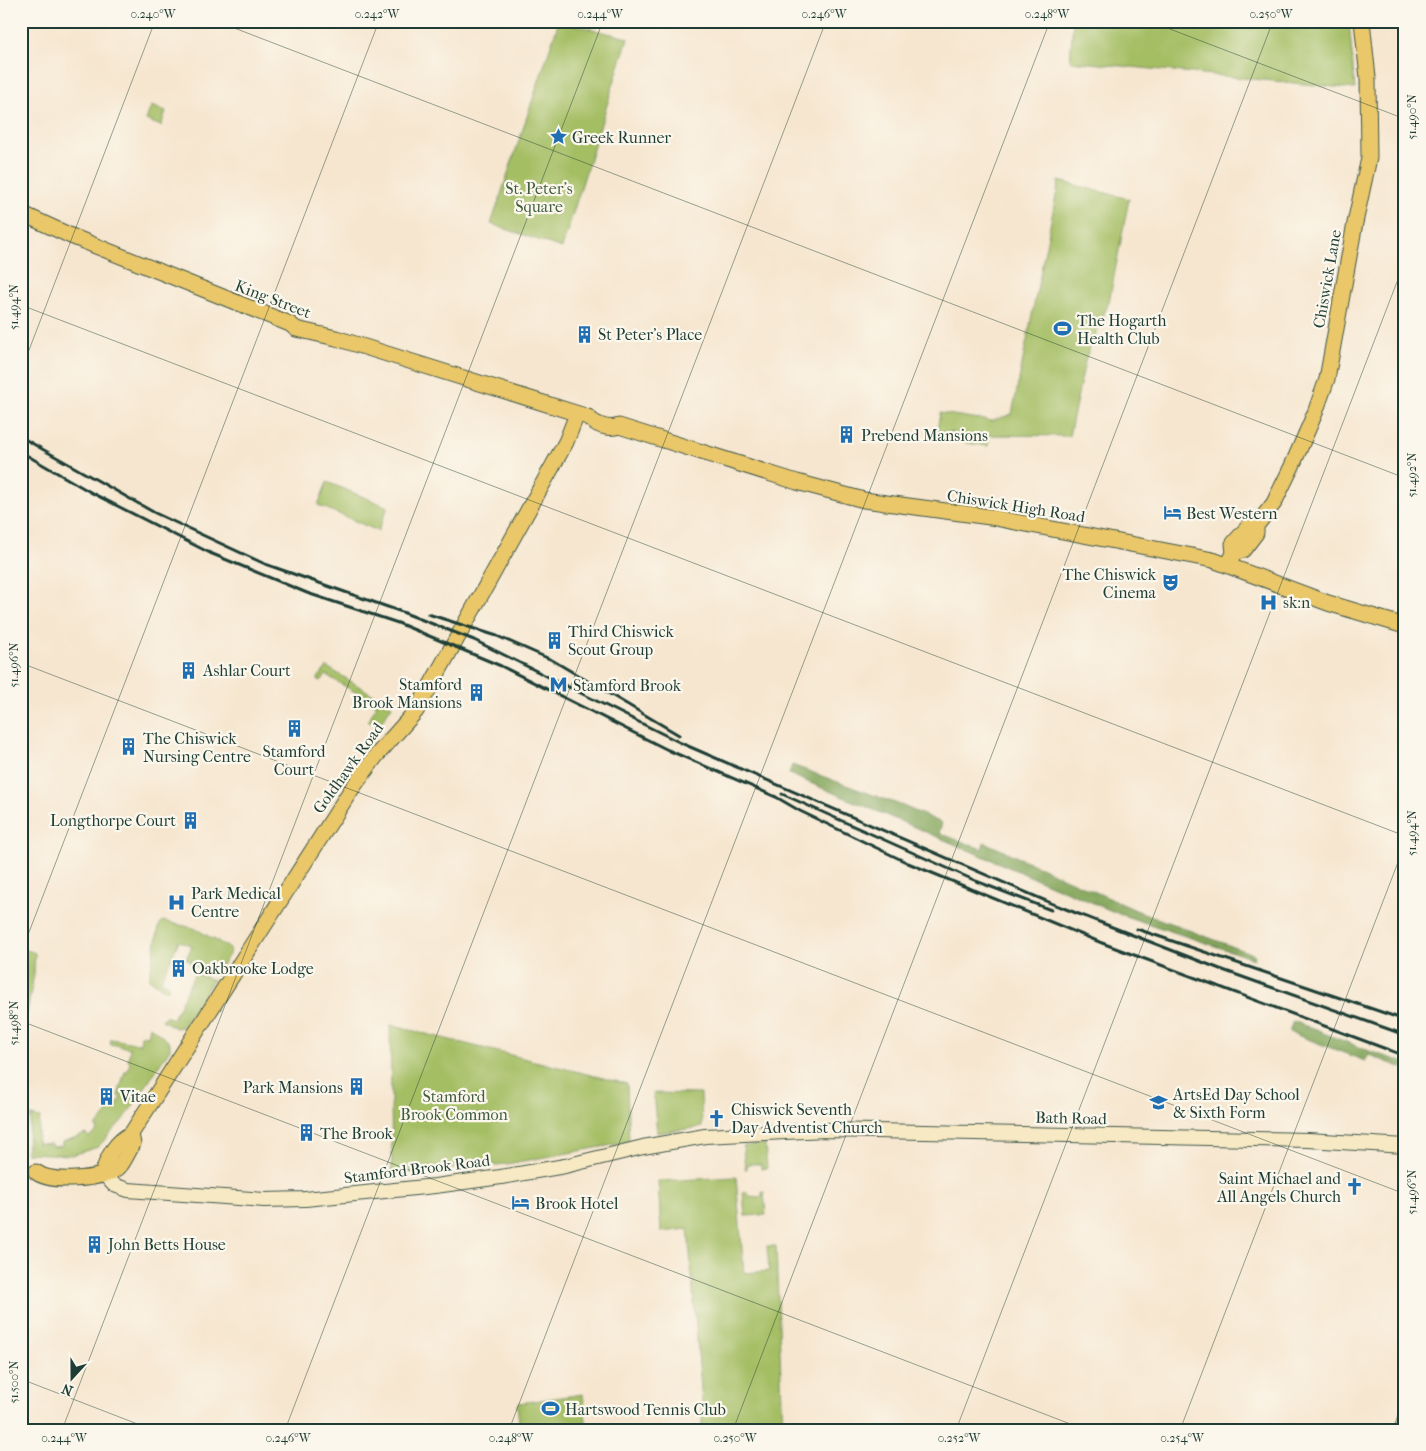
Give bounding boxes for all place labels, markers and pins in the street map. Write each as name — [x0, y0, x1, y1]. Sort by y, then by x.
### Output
place icon: Greek Runner — [548, 127, 568, 147]
place label: Greek Runner — [572, 128, 671, 147]
place label: The Hogarth Health Club — [1077, 311, 1166, 348]
sports icon: The Hogarth Health Club — [1053, 319, 1073, 339]
building icon: St Peter's Place — [574, 324, 594, 344]
place label: St Peter's Place — [598, 325, 702, 344]
building icon: Prebend Mansions — [837, 425, 857, 445]
place label: Prebend Mansions — [861, 426, 988, 445]
hotel icon: Best Western — [1162, 503, 1182, 523]
place label: Best Western — [1186, 504, 1278, 523]
place label: The Chiswick Cinema — [1062, 565, 1157, 602]
theatre icon: The Chiswick Cinema — [1160, 573, 1180, 593]
hospital icon: sk:n — [1259, 592, 1279, 612]
place label: sk:n — [1283, 593, 1311, 612]
place label: Third Chiswick Scout Group — [568, 622, 674, 659]
building icon: Third Chiswick Scout Group — [544, 630, 564, 650]
building icon: Ashlar Court — [179, 660, 199, 680]
place label: Ashlar Court — [202, 661, 291, 680]
place label: Stamford Brook Mansions — [352, 675, 462, 712]
metro station icon: Stamford Brook — [549, 675, 569, 695]
place label: Stamford Brook — [573, 676, 682, 695]
building icon: Stamford Brook Mansions — [466, 683, 486, 703]
building icon: Stamford Court — [284, 719, 304, 739]
place label: The Chiswick Nursing Centre — [143, 729, 251, 766]
building icon: The Chiswick Nursing Centre — [119, 737, 139, 757]
place label: Stamford Court — [263, 742, 326, 779]
building icon: Longthorpe Court — [180, 810, 200, 830]
place label: Longthorpe Court — [50, 811, 176, 830]
place label: Park Medical Centre — [191, 884, 281, 921]
hospital icon: Park Medical Centre — [167, 892, 187, 912]
building icon: Oakbrooke Lodge — [168, 958, 188, 978]
place label: Oakbrooke Lodge — [192, 959, 314, 978]
building icon: Park Mansions — [347, 1077, 367, 1097]
place label: Park Mansions — [243, 1078, 343, 1097]
place label: ArtsEd Day School & Sixth Form — [1172, 1085, 1300, 1122]
building icon: Vitae — [96, 1086, 116, 1106]
place label: Vitae — [119, 1087, 156, 1106]
school or university icon: ArtsEd Day School & Sixth Form — [1149, 1093, 1169, 1113]
place label: Chiswick Seventh Day Adventist Church — [731, 1100, 883, 1137]
church icon: Chiswick Seventh Day Adventist Church — [707, 1108, 727, 1128]
building icon: The Brook — [296, 1123, 316, 1143]
place label: The Brook — [320, 1124, 394, 1143]
place label: Saint Michael and All Angels Church — [1216, 1169, 1341, 1206]
church icon: Saint Michael and All Angels Church — [1345, 1177, 1365, 1197]
hotel icon: Brook Hotel — [511, 1193, 531, 1213]
place label: Brook Hotel — [535, 1194, 619, 1213]
building icon: John Betts House — [84, 1234, 104, 1254]
place label: John Betts House — [106, 1235, 226, 1254]
sports icon: Hartswood Tennis Club — [541, 1399, 561, 1419]
place label: Hartswood Tennis Club — [565, 1400, 726, 1419]

